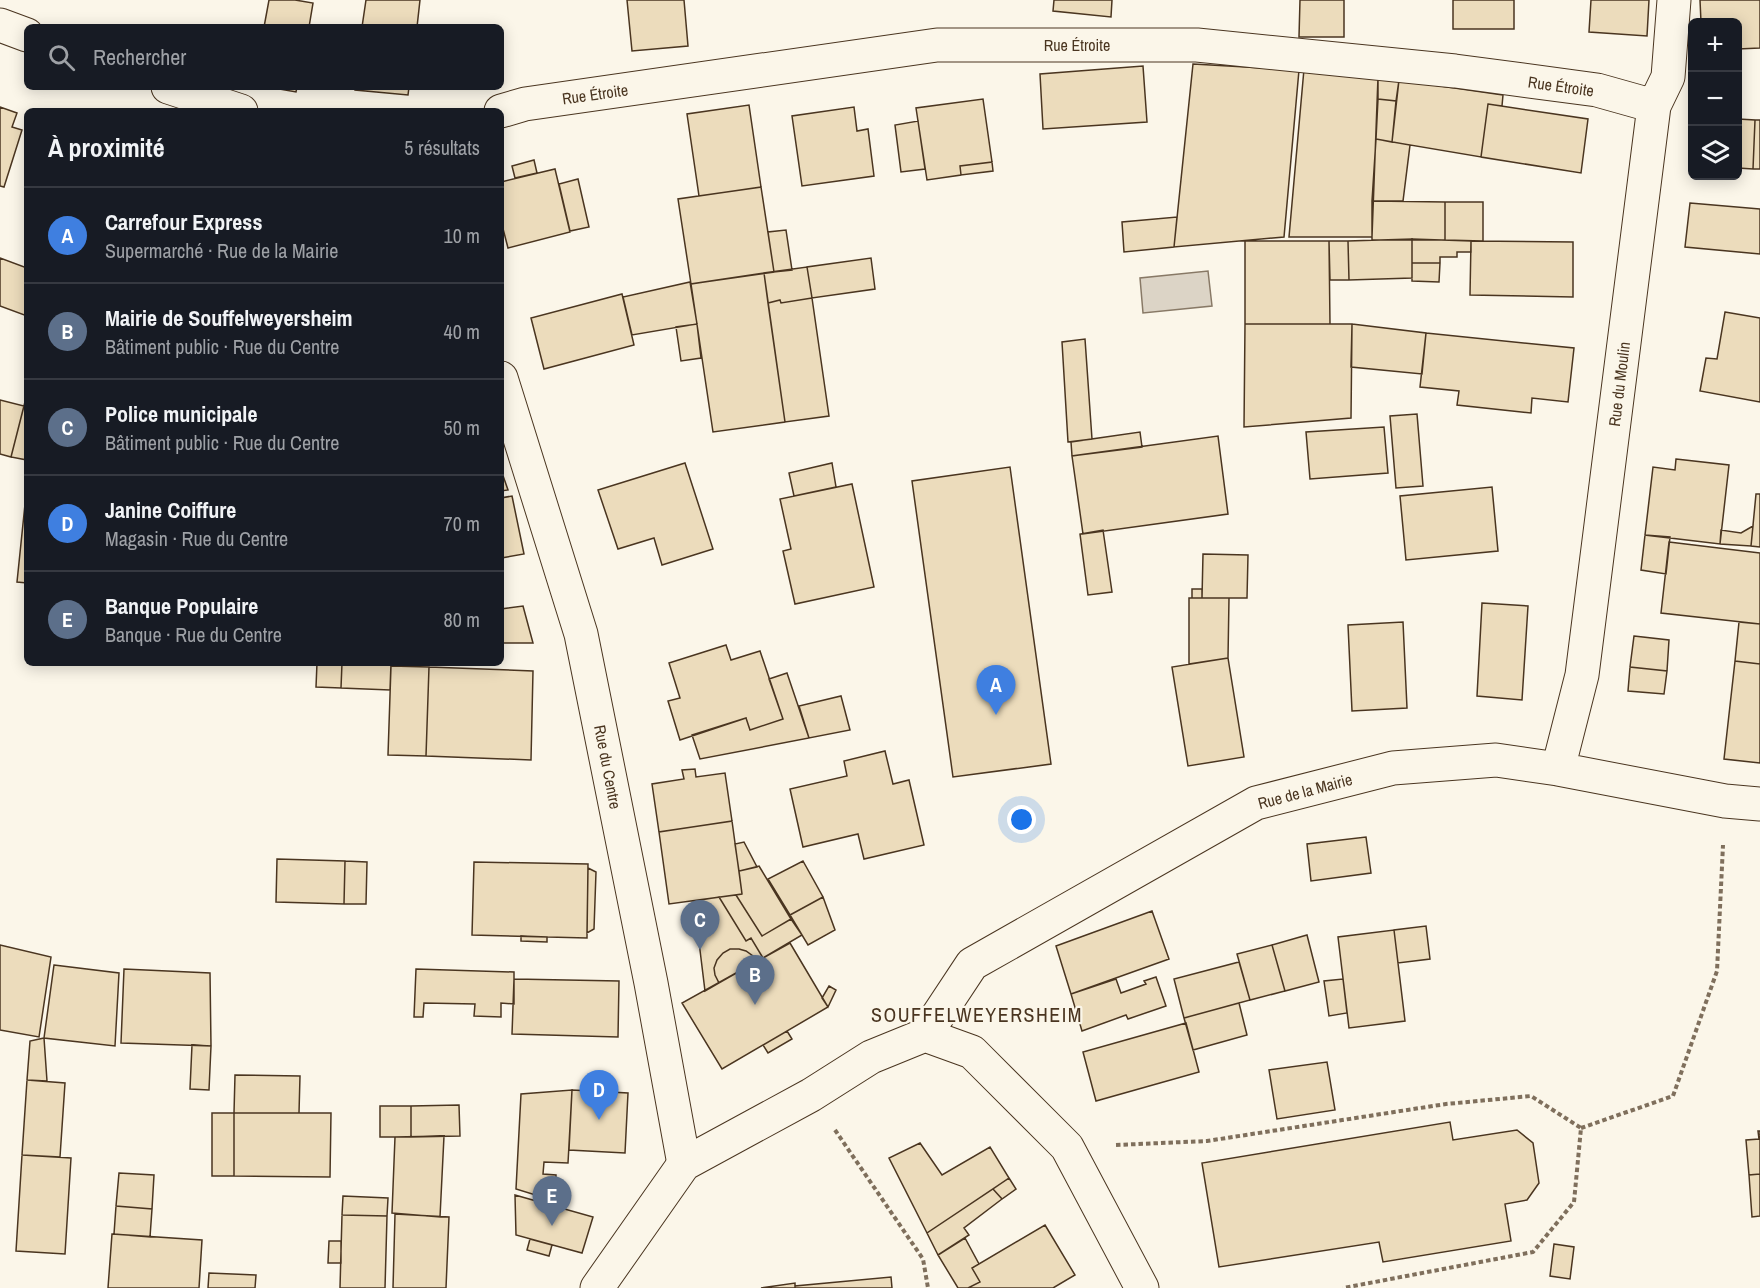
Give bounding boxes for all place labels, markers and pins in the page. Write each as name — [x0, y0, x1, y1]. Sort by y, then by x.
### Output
pin: A — [976, 666, 1016, 715]
pin: C — [680, 900, 720, 950]
pin: B — [736, 956, 774, 1005]
pin: D — [580, 1070, 618, 1120]
pin: E — [532, 1176, 572, 1226]

